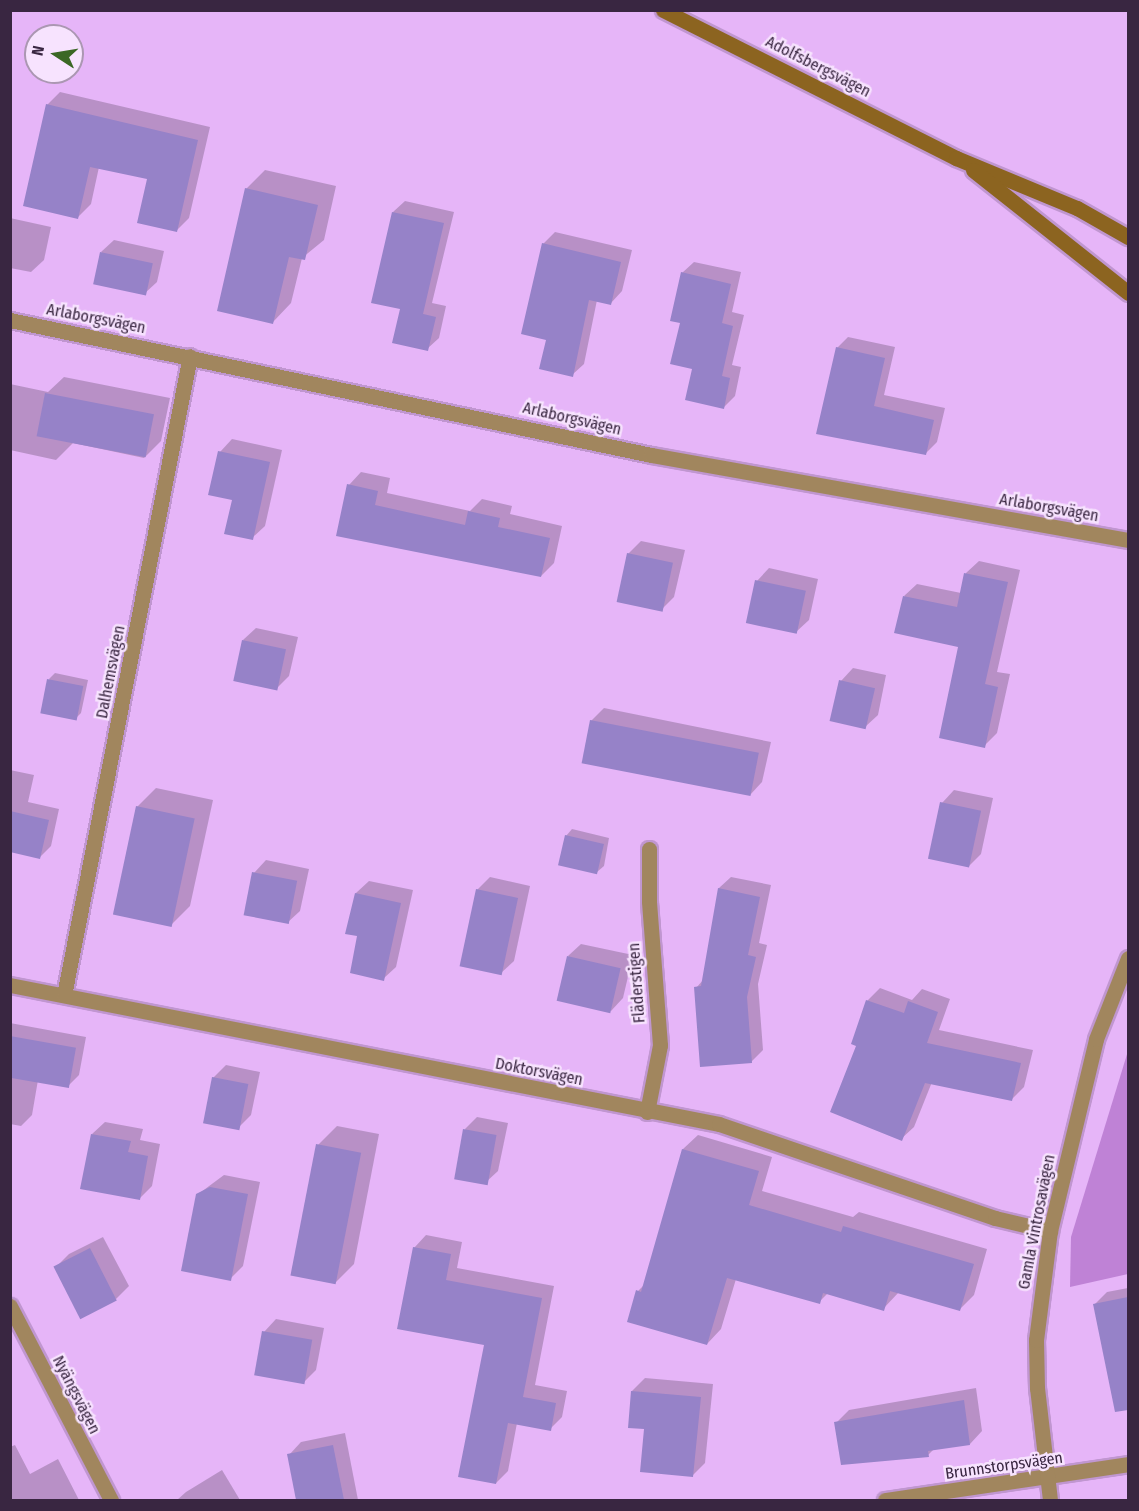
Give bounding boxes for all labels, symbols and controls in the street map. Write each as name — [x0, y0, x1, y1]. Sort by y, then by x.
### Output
north arrow — [24, 24, 84, 84]
street label: Adolfsbergsvägen — [762, 32, 874, 102]
text: N — [28, 44, 48, 57]
street label: Arlaborgsvägen — [45, 300, 147, 338]
street label: Arlaborgsvägen — [521, 398, 623, 440]
street label: Arlaborgsvägen — [998, 490, 1100, 526]
street label: Dalhemsvägen — [93, 624, 129, 720]
street label: Fläderstigen — [625, 942, 649, 1024]
street label: Doktorsvägen — [494, 1054, 584, 1090]
street label: Gamla Vintrosavägen — [1015, 1153, 1059, 1291]
street label: Nyängsvägen — [48, 1353, 104, 1437]
street label: Brunnstorpsvägen — [944, 1448, 1064, 1484]

